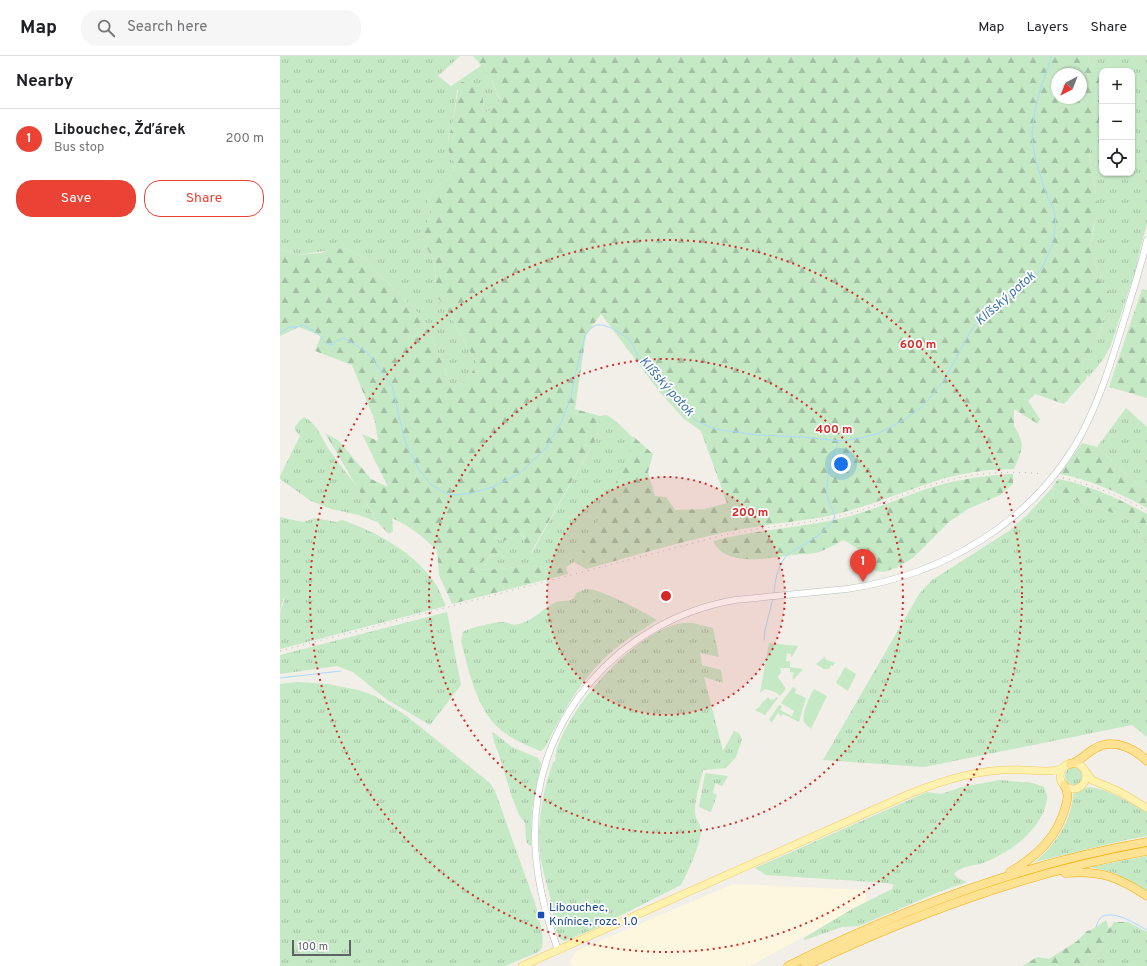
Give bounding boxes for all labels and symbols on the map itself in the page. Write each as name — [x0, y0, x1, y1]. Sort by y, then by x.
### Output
north arrow — [1051, 68, 1087, 104]
water label: Klíšský potok — [973, 268, 1040, 329]
text: 600 m — [900, 337, 936, 353]
water label: Klíšský potok — [635, 354, 697, 420]
text: 400 m — [815, 422, 853, 438]
your location — [831, 454, 851, 474]
text: 200 m — [732, 505, 768, 521]
pin: 1 — [850, 549, 876, 582]
centre of rings — [659, 589, 673, 603]
place label: Libouchec, Knínice, rozc. 1.0 — [549, 900, 638, 930]
marker: Libouchec, Knínice, rozc. 1.0 — [536, 910, 546, 920]
scale bar — [292, 938, 351, 957]

